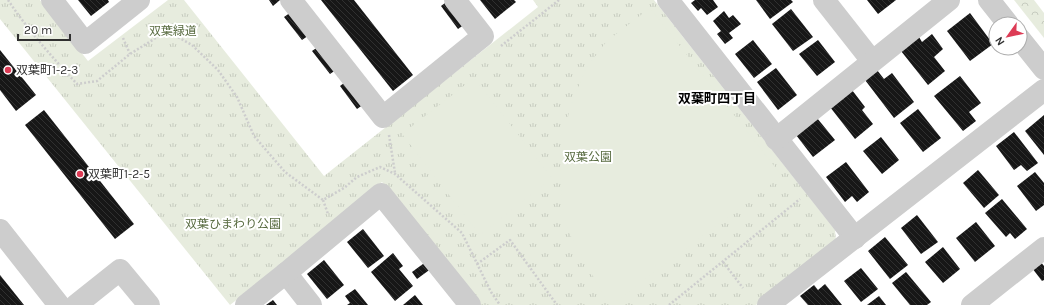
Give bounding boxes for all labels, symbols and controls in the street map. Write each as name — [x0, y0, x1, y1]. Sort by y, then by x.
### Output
scale bar — [18, 16, 70, 42]
north arrow — [988, 16, 1028, 56]
text: 20 m — [24, 23, 52, 37]
park label: 双葉緑道 — [149, 24, 197, 38]
text: N — [992, 34, 1008, 48]
place label: 双葉町1-2-3 — [16, 63, 78, 77]
marker: 双葉町1-2-3 — [3, 65, 13, 75]
district label: 双葉町四丁目 — [678, 91, 756, 106]
park label: 双葉公園 — [564, 150, 612, 164]
place label: 双葉町1-2-5 — [88, 167, 150, 181]
marker: 双葉町1-2-5 — [75, 169, 85, 179]
park label: 双葉ひまわり公園 — [185, 217, 281, 231]

